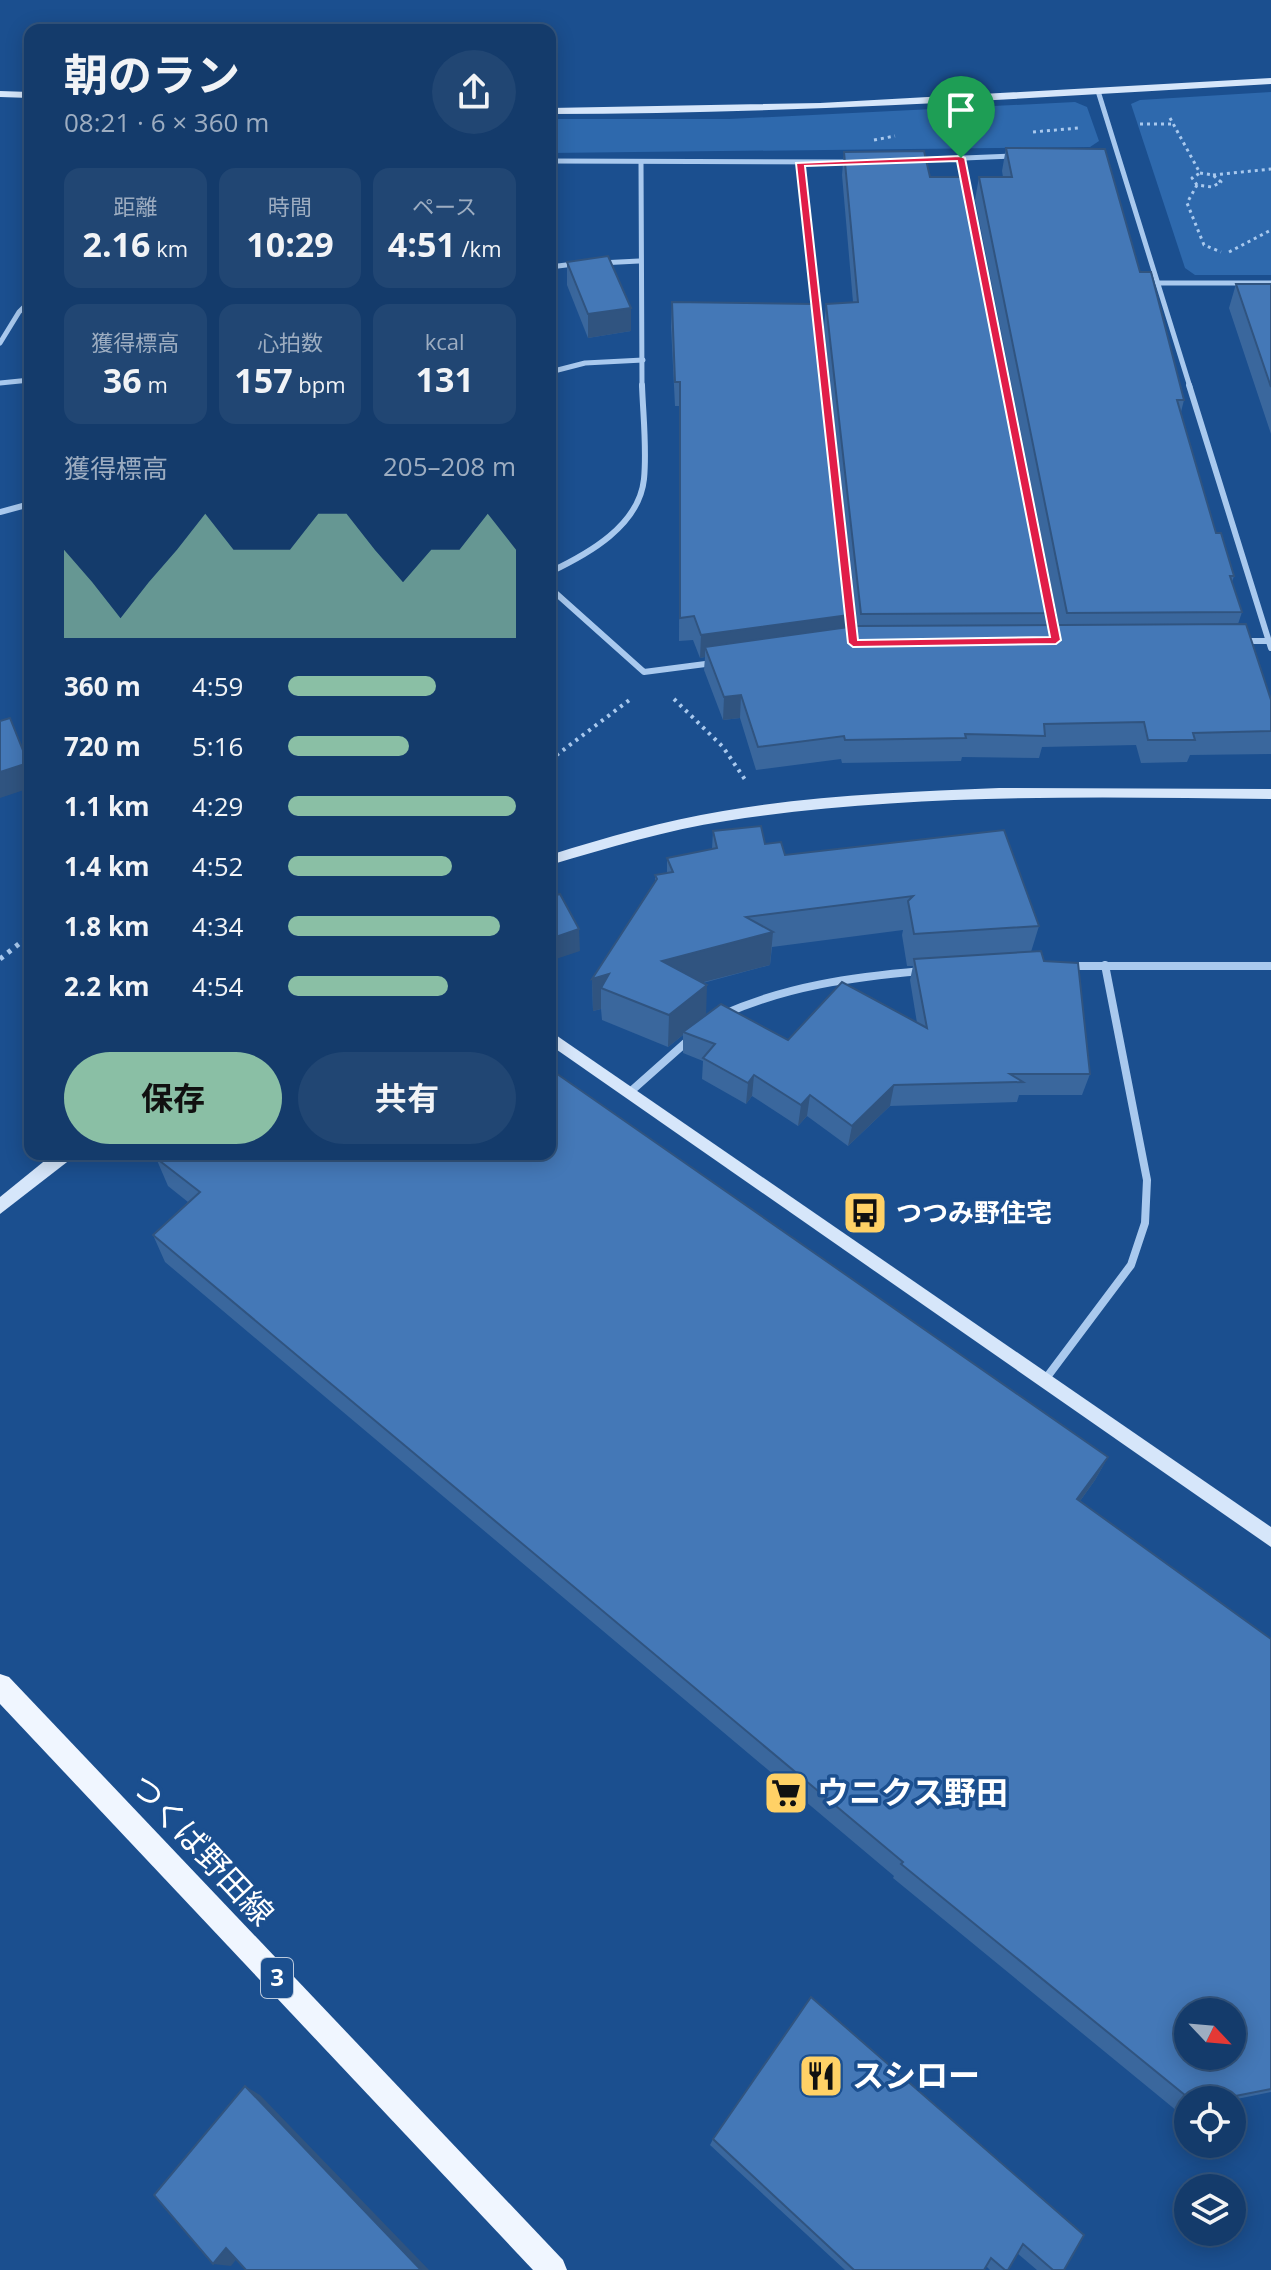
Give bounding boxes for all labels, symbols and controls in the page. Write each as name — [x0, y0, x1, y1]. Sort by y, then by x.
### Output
text: 朝のラン — [64, 44, 240, 104]
button: share — [432, 50, 516, 134]
pin — [927, 76, 995, 158]
icon: arrive — [939, 88, 983, 132]
text: 08:21 · 6 × 360 m — [64, 104, 269, 140]
text: 距離 — [113, 191, 157, 221]
text: 時間 — [268, 191, 312, 221]
text: ペース — [412, 191, 477, 221]
text: 2.16 — [82, 221, 151, 267]
text: 10:29 — [246, 221, 334, 267]
text: 4:51 — [388, 221, 456, 267]
text: km — [151, 233, 188, 263]
text: /km — [456, 233, 502, 263]
text: kcal — [425, 326, 465, 356]
text: 獲得標高 — [91, 327, 179, 357]
text: 心拍数 — [257, 327, 323, 357]
text: 131 — [416, 356, 474, 402]
text: 36 — [103, 357, 142, 403]
text: 157 — [234, 357, 293, 403]
text: m — [142, 369, 168, 399]
text: bpm — [293, 369, 346, 399]
text: 205–208 m — [383, 448, 516, 484]
text: 獲得標高 — [64, 450, 168, 486]
text: 360 m — [64, 668, 141, 704]
text: 4:59 — [192, 668, 243, 704]
text: 720 m — [64, 728, 141, 764]
text: 5:16 — [192, 728, 243, 764]
text: 1.1 km — [64, 788, 150, 824]
text: 4:29 — [192, 788, 243, 824]
text: 1.4 km — [64, 848, 150, 884]
text: 4:52 — [192, 848, 243, 884]
text: 1.8 km — [64, 908, 150, 944]
text: 4:34 — [192, 908, 243, 944]
text: 2.2 km — [64, 968, 150, 1004]
text: 4:54 — [192, 968, 243, 1004]
button: 保存 — [64, 1052, 282, 1144]
button: 共有 — [298, 1052, 516, 1144]
bus stop icon: つつみ野住宅 — [841, 1189, 889, 1237]
place label: つつみ野住宅 — [896, 1194, 1052, 1230]
street label: つくば野田線 — [122, 1764, 284, 1934]
supermarket icon: ウニクス野田 — [762, 1769, 810, 1817]
place label: ウニクス野田 — [817, 1770, 1008, 1813]
road number: 3 — [261, 1958, 293, 1998]
north arrow — [1174, 1998, 1246, 2070]
map controls — [1174, 1998, 1246, 2246]
restaurant icon: スシロー — [797, 2052, 845, 2100]
place label: スシロー — [852, 2053, 980, 2096]
button: locate — [1174, 2086, 1246, 2158]
button: layers — [1174, 2174, 1246, 2246]

